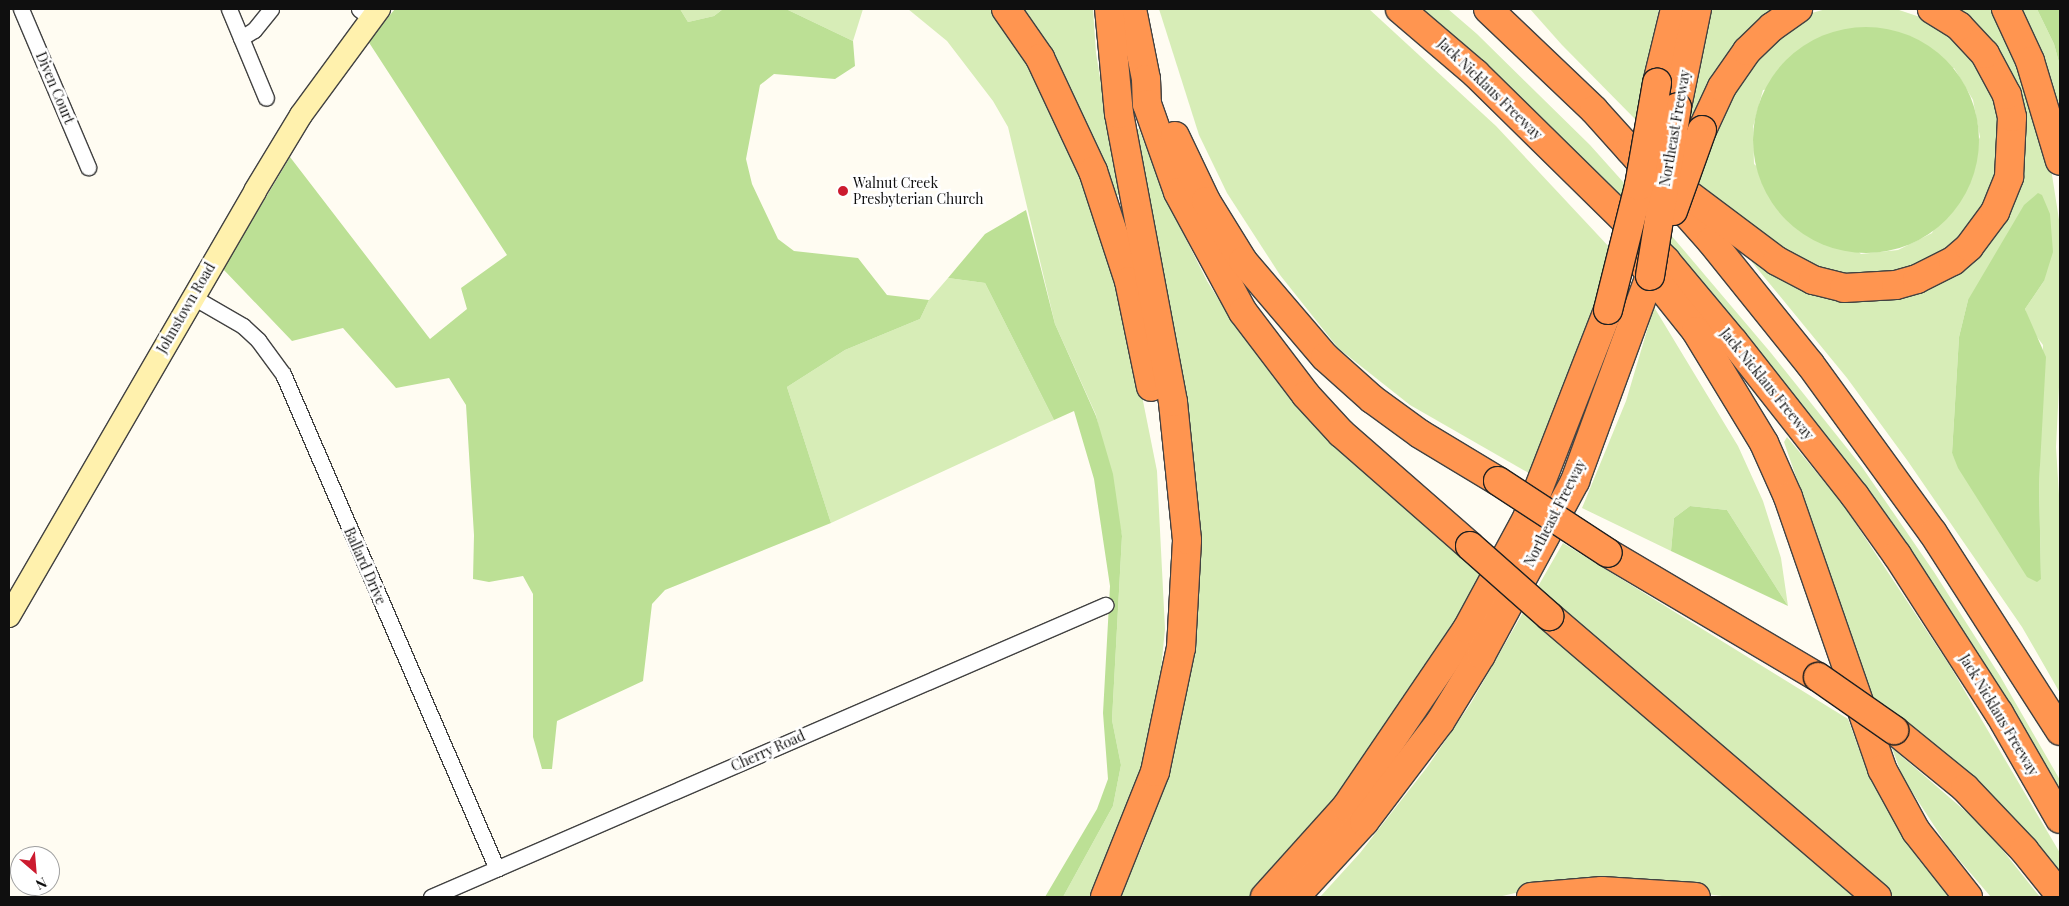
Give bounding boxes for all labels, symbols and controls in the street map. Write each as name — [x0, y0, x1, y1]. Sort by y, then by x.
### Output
street label: Jack Nicklaus Freeway — [1434, 35, 1546, 143]
street label: Diven Court — [32, 50, 78, 126]
street label: Northeast Freeway — [1656, 68, 1694, 188]
place label: Walnut Creek Presbyterian Church — [853, 175, 983, 208]
marker: Walnut Creek Presbyterian Church — [837, 185, 849, 197]
street label: Johnstown Road — [153, 260, 219, 356]
street label: Jack Nicklaus Freeway — [1717, 325, 1817, 443]
street label: Northeast Freeway — [1521, 457, 1589, 569]
street label: Ballard Drive — [341, 525, 389, 607]
street label: Jack Nicklaus Freeway — [1956, 651, 2042, 779]
street label: Cherry Road — [728, 727, 808, 775]
north arrow — [10, 846, 60, 896]
text: N — [33, 873, 50, 895]

